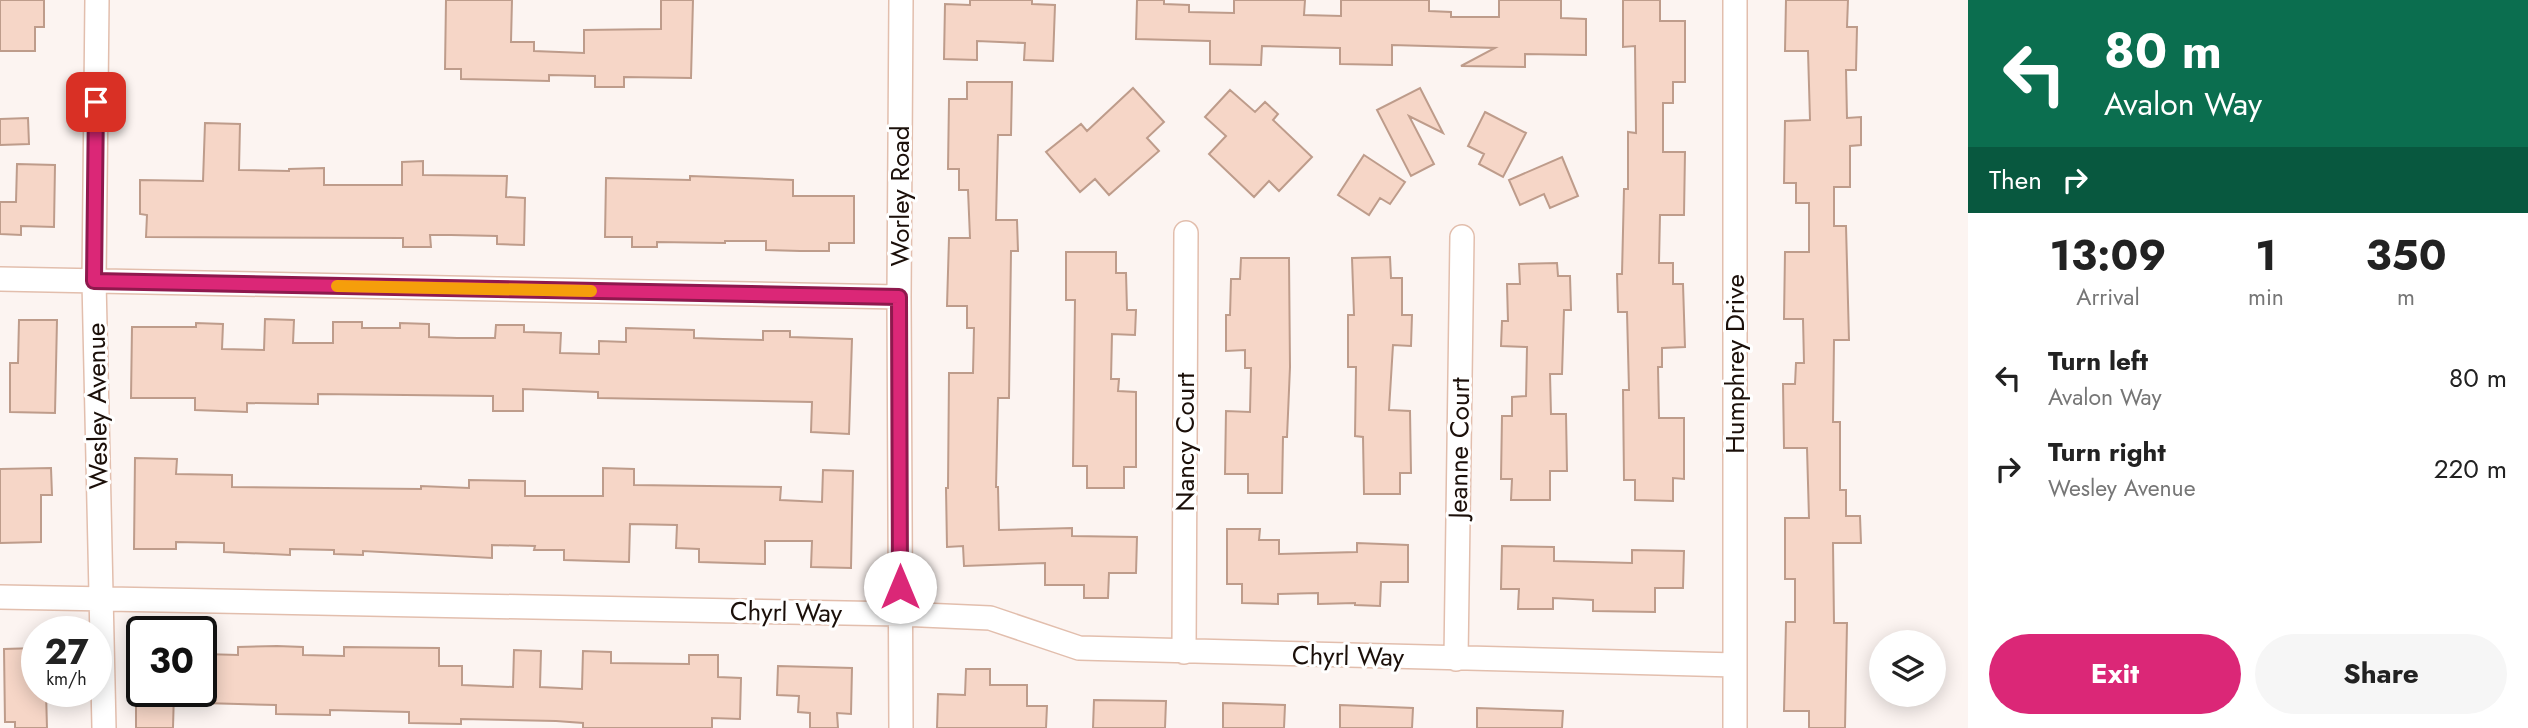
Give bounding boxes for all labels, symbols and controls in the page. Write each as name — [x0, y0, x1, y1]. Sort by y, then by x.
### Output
text: 80 m — [2104, 16, 2222, 86]
icon: left — [1989, 28, 2080, 119]
pin — [66, 72, 126, 132]
text: Avalon Way — [2104, 81, 2262, 127]
icon: arrive — [77, 83, 115, 121]
street label: Worley Road — [881, 125, 919, 267]
text: Then — [1989, 161, 2042, 199]
icon: right — [2056, 161, 2094, 199]
text: 13:09 — [2050, 225, 2166, 286]
text: 1 — [2255, 225, 2277, 286]
text: 350 — [2365, 225, 2446, 286]
street label: Humphrey Drive — [1716, 274, 1754, 454]
text: Arrival — [2076, 280, 2140, 314]
text: min — [2248, 280, 2284, 314]
text: m — [2397, 280, 2415, 314]
street label: Wesley Avenue — [77, 322, 117, 490]
text: Turn left — [2048, 342, 2148, 380]
icon: left — [1989, 359, 2027, 397]
text: 80 m — [2449, 359, 2507, 397]
street label: Nancy Court — [1166, 372, 1204, 511]
street label: Jeanne Court — [1439, 376, 1479, 522]
text: Avalon Way — [2048, 380, 2162, 414]
text: Turn right — [2048, 433, 2166, 471]
icon: right — [1989, 450, 2027, 488]
text: 220 m — [2434, 450, 2507, 488]
text: Wesley Avenue — [2048, 471, 2196, 505]
position arrow — [863, 550, 937, 624]
street label: Chyrl Way — [729, 592, 843, 632]
speed limit sign: 30 — [126, 616, 217, 707]
text: 27 — [44, 627, 89, 677]
map controls — [1869, 630, 1946, 707]
button: layers — [1869, 630, 1946, 707]
button: Exit — [1989, 634, 2241, 714]
button: Share — [2255, 634, 2507, 714]
street label: Chyrl Way — [1291, 636, 1405, 676]
text: km/h — [46, 666, 87, 692]

